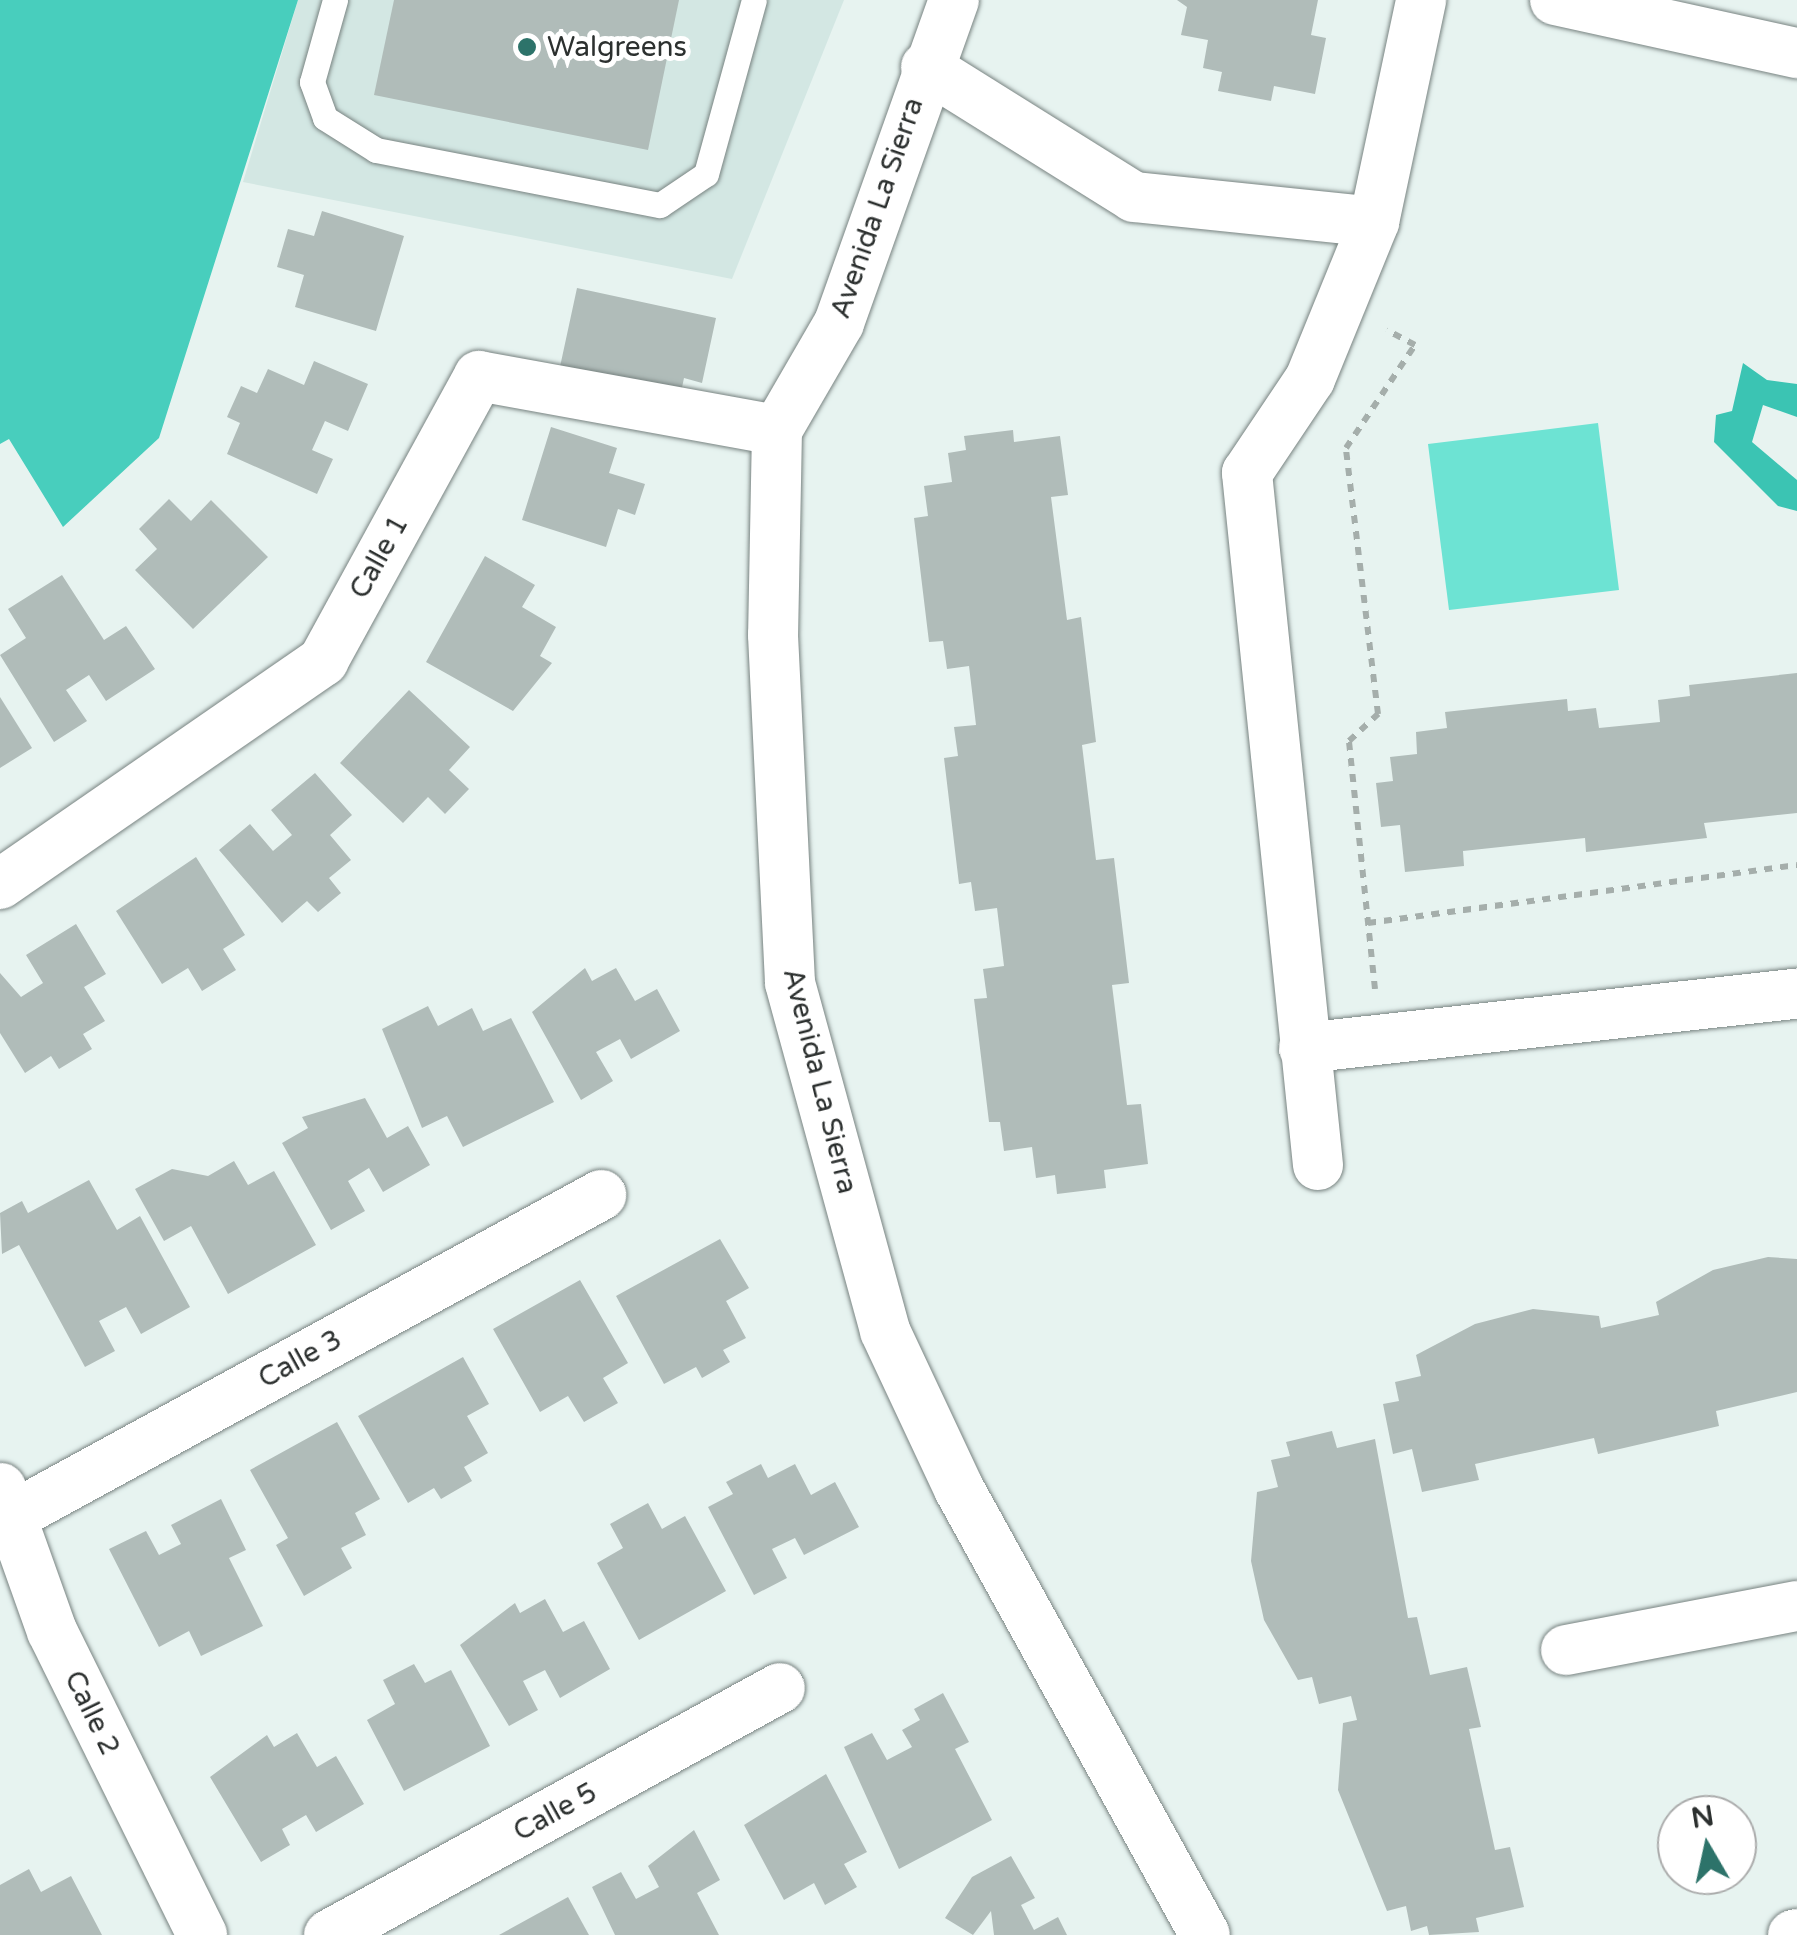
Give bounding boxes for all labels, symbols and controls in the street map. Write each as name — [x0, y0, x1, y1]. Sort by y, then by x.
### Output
place label: Walgreens — [547, 30, 687, 64]
marker: Walgreens — [516, 36, 538, 58]
street label: Avenida La Sierra — [823, 93, 931, 323]
street label: Calle 1 — [343, 510, 415, 604]
street label: Avenida La Sierra — [776, 965, 864, 1197]
street label: Calle 3 — [253, 1323, 347, 1395]
street label: Calle 2 — [57, 1665, 127, 1761]
street label: Calle 5 — [508, 1776, 602, 1848]
north arrow — [1657, 1795, 1757, 1895]
text: N — [1689, 1799, 1716, 1836]

